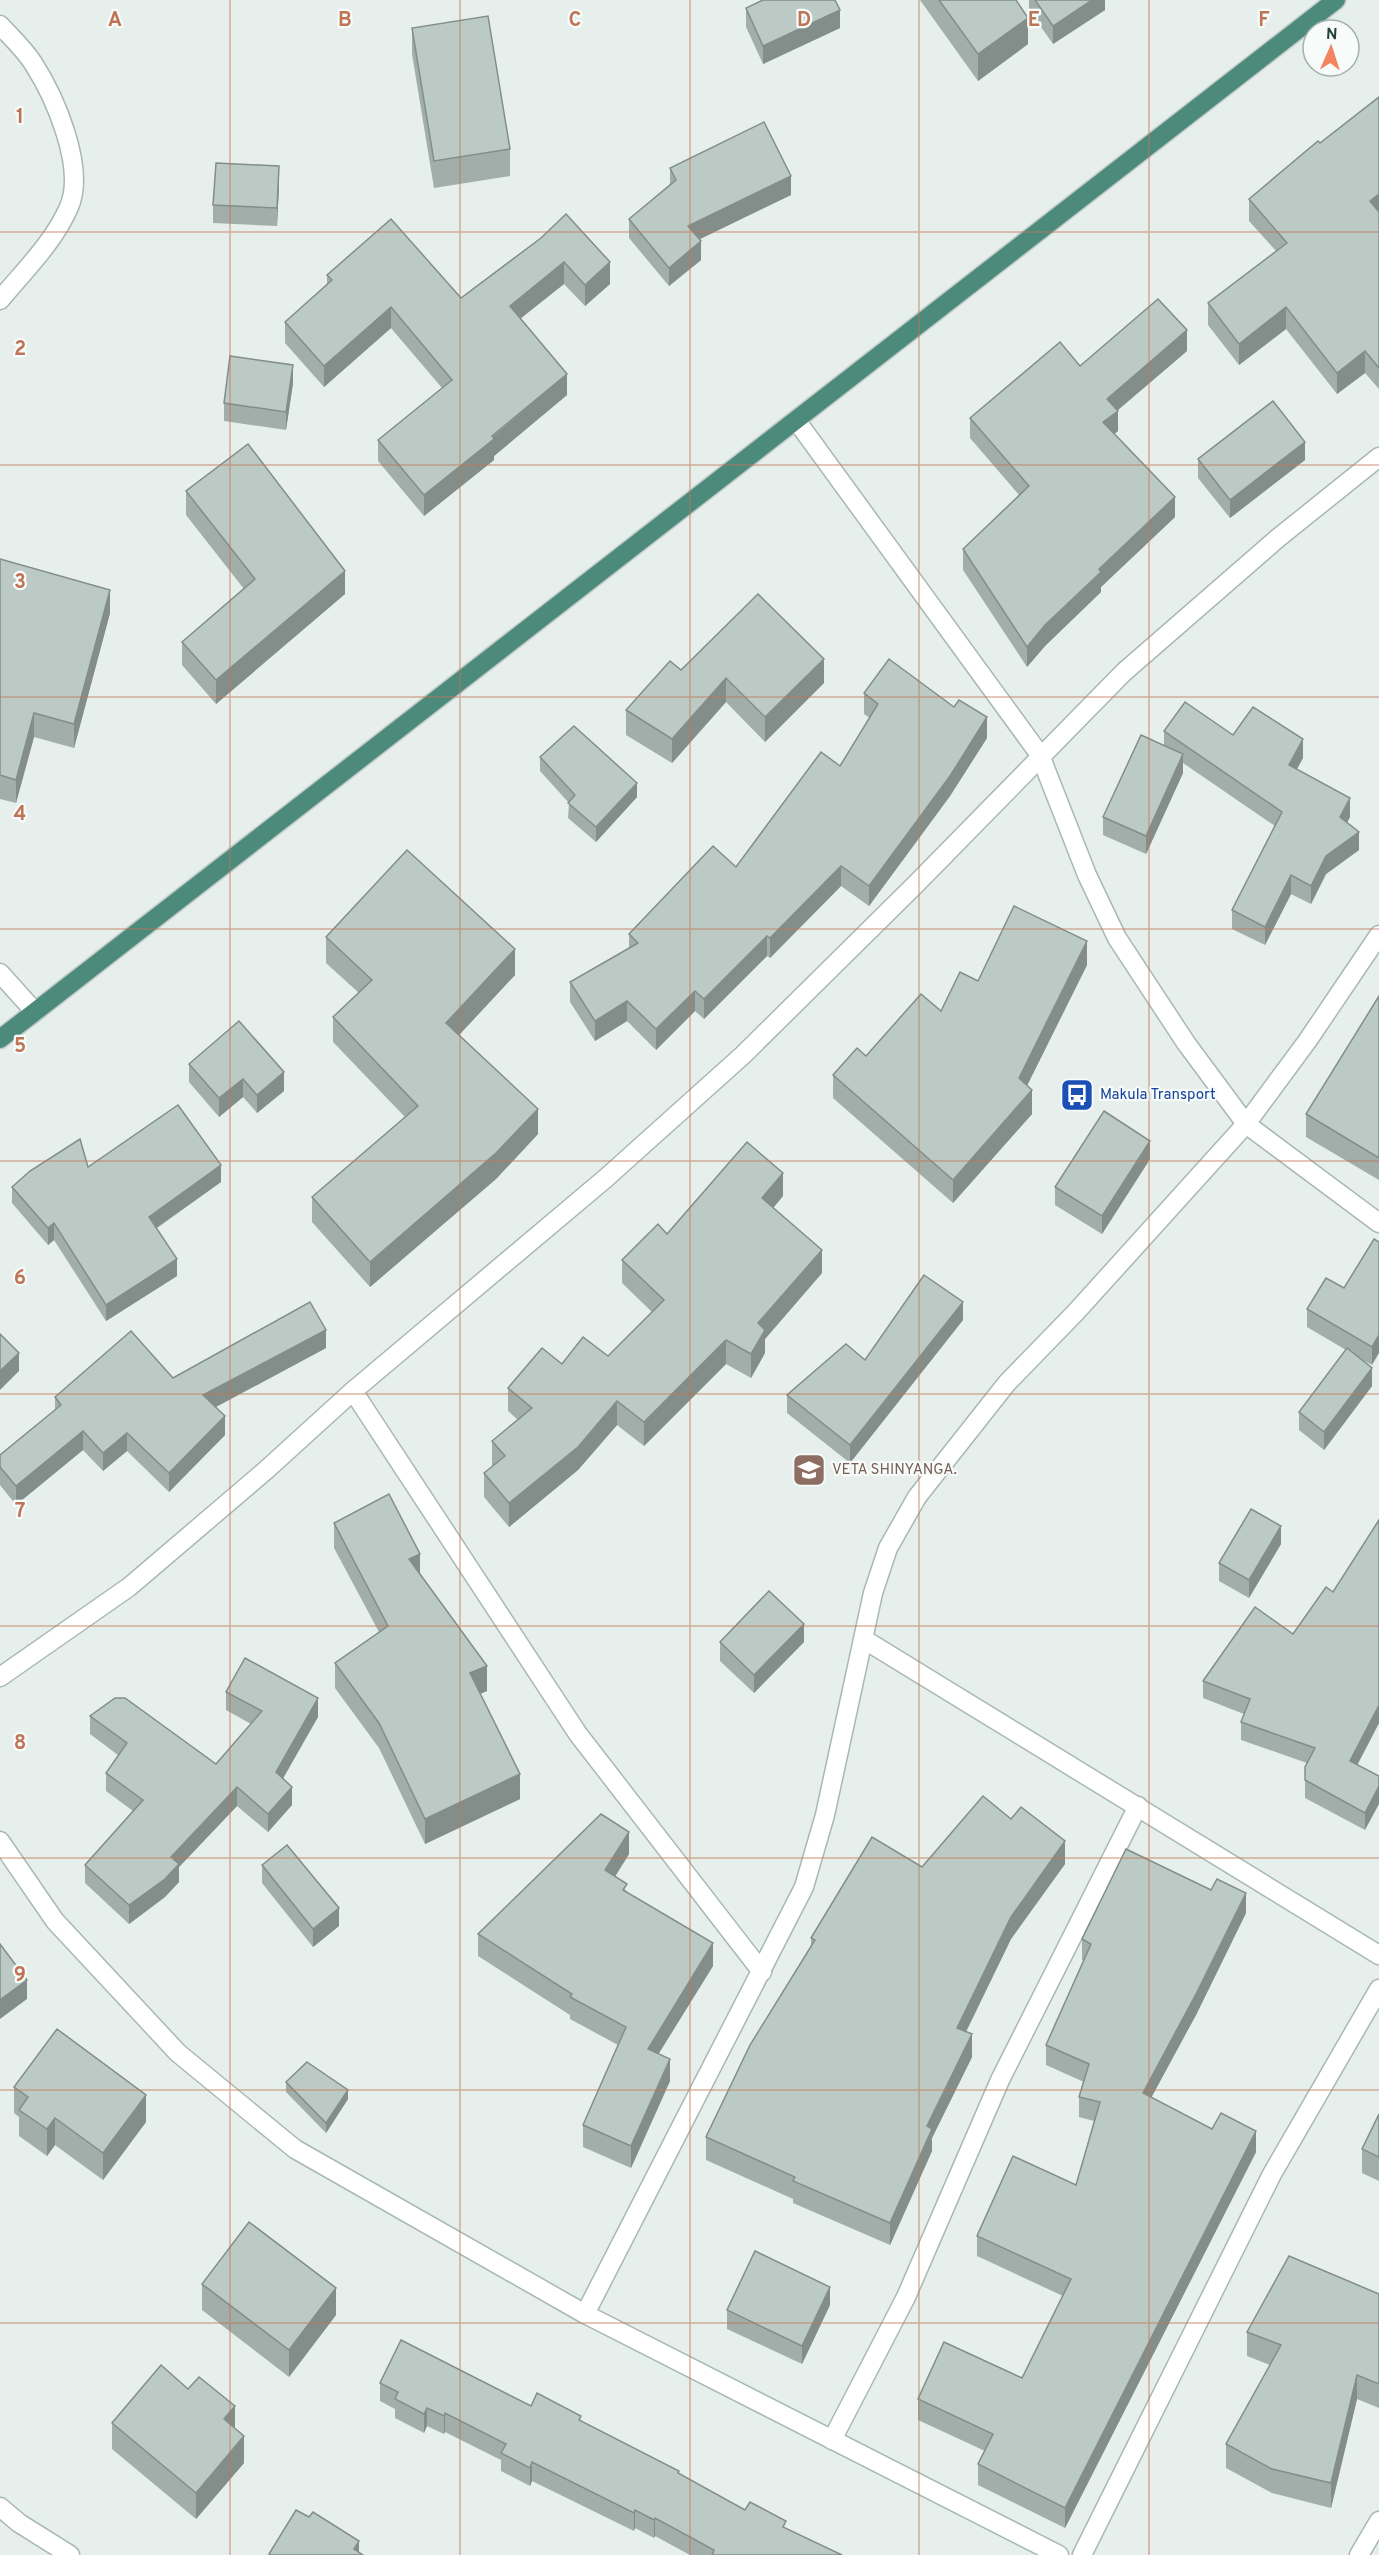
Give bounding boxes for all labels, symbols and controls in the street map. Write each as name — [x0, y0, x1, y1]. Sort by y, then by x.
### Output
text: A — [108, 8, 122, 34]
text: B — [338, 8, 352, 34]
text: C — [569, 8, 581, 34]
text: D — [797, 8, 811, 34]
text: E — [1028, 8, 1040, 34]
text: F — [1258, 8, 1270, 34]
north arrow — [1301, 18, 1361, 78]
text: N — [1325, 25, 1338, 45]
text: 1 — [16, 105, 24, 131]
text: 2 — [14, 337, 26, 363]
text: 3 — [14, 570, 26, 596]
text: 4 — [14, 802, 26, 828]
text: 5 — [14, 1034, 26, 1060]
bus stop icon: Makula Transport — [1059, 1077, 1095, 1113]
place label: Makula Transport — [1100, 1086, 1216, 1105]
text: 6 — [14, 1266, 26, 1292]
school or university icon: VETA SHINYANGA. — [791, 1452, 827, 1488]
place label: VETA SHINYANGA. — [832, 1461, 957, 1480]
text: 7 — [15, 1499, 25, 1525]
text: 8 — [14, 1731, 26, 1757]
text: 9 — [14, 1963, 26, 1989]

